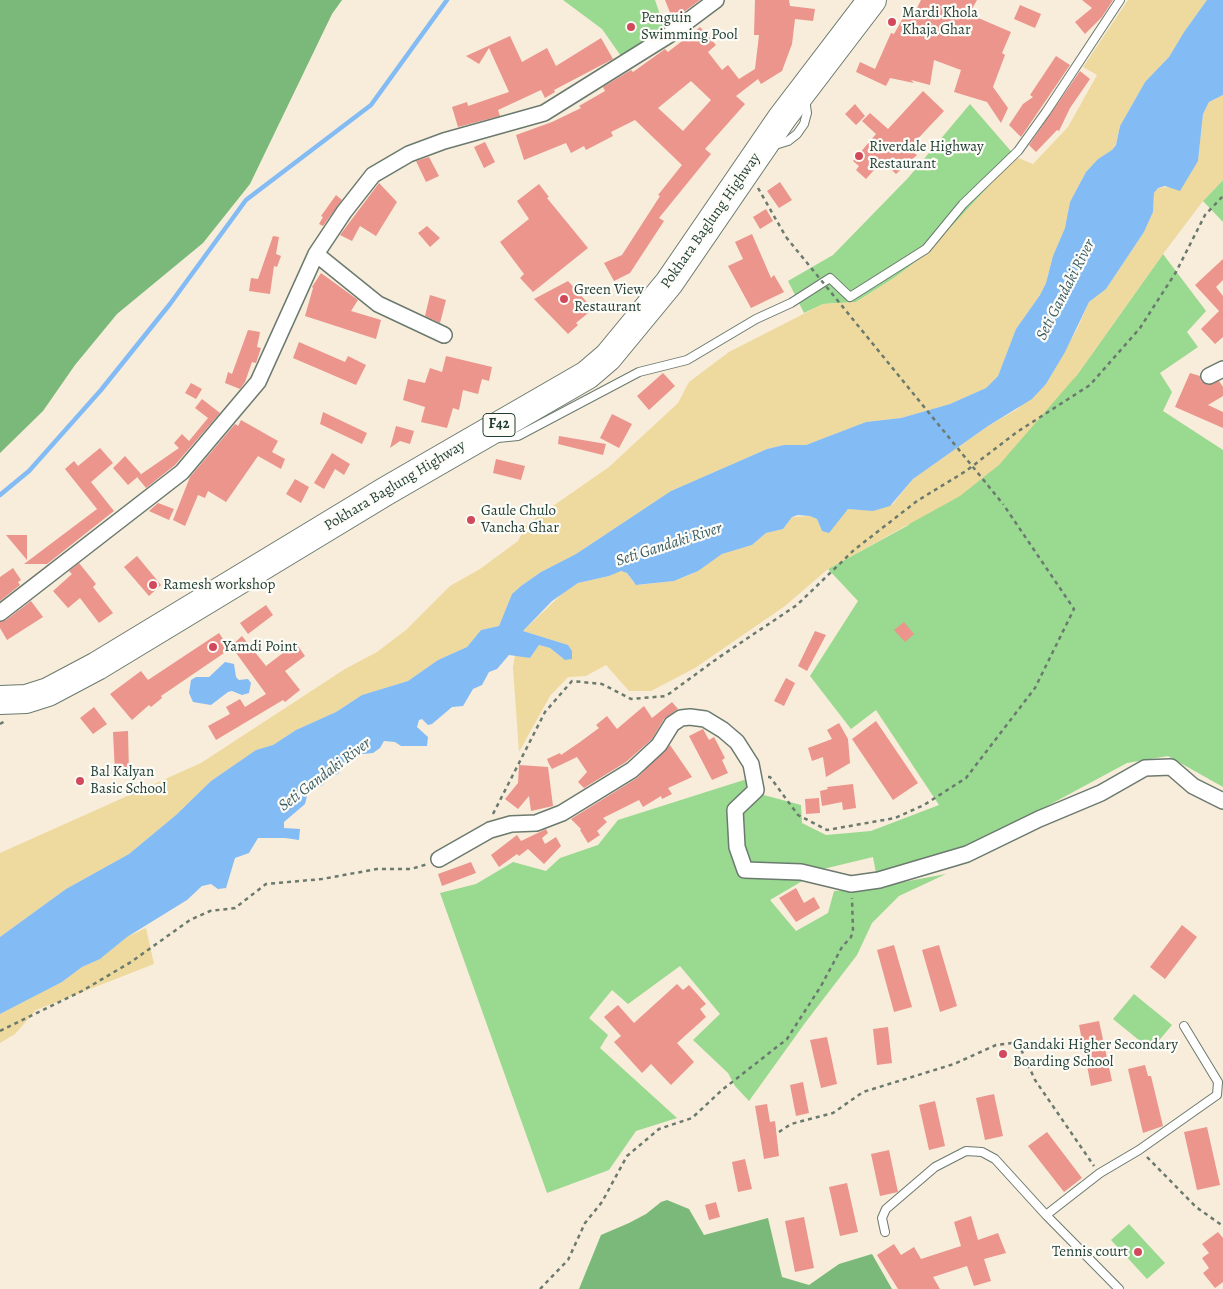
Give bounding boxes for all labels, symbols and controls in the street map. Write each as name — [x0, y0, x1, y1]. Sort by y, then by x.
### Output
place label: Mardi Khola Khaja Ghar — [902, 4, 978, 39]
place label: Penguin Swimming Pool — [641, 9, 738, 44]
marker: Mardi Khola Khaja Ghar — [886, 16, 898, 28]
marker: Penguin Swimming Pool — [625, 21, 637, 33]
place label: Riverdale Highway Restaurant — [869, 138, 984, 173]
street label: Pokhara Baglung Highway — [657, 150, 765, 292]
marker: Riverdale Highway Restaurant — [853, 150, 865, 162]
water label: Seti Gandaki River — [1032, 237, 1100, 343]
place label: Green View Restaurant — [574, 281, 644, 316]
marker: Green View Restaurant — [558, 293, 570, 305]
road number: F42 — [483, 414, 515, 436]
street label: Pokhara Baglung Highway — [321, 437, 469, 535]
place label: Gaule Chulo Vancha Ghar — [481, 502, 559, 537]
marker: Gaule Chulo Vancha Ghar — [465, 514, 477, 526]
water label: Seti Gandaki River — [614, 519, 724, 571]
place label: Ramesh workshop — [163, 576, 275, 594]
marker: Ramesh workshop — [147, 579, 159, 591]
place label: Yamdi Point — [223, 638, 297, 656]
marker: Yamdi Point — [207, 641, 219, 653]
water label: Seti Gandaki River — [275, 734, 375, 816]
place label: Bal Kalyan Basic School — [90, 763, 166, 798]
marker: Bal Kalyan Basic School — [74, 775, 86, 787]
place label: Gandaki Higher Secondary Boarding School — [1013, 1036, 1178, 1071]
marker: Gandaki Higher Secondary Boarding School — [997, 1048, 1009, 1060]
place label: Tennis court — [1052, 1243, 1128, 1261]
marker: Tennis court — [1132, 1246, 1144, 1258]

